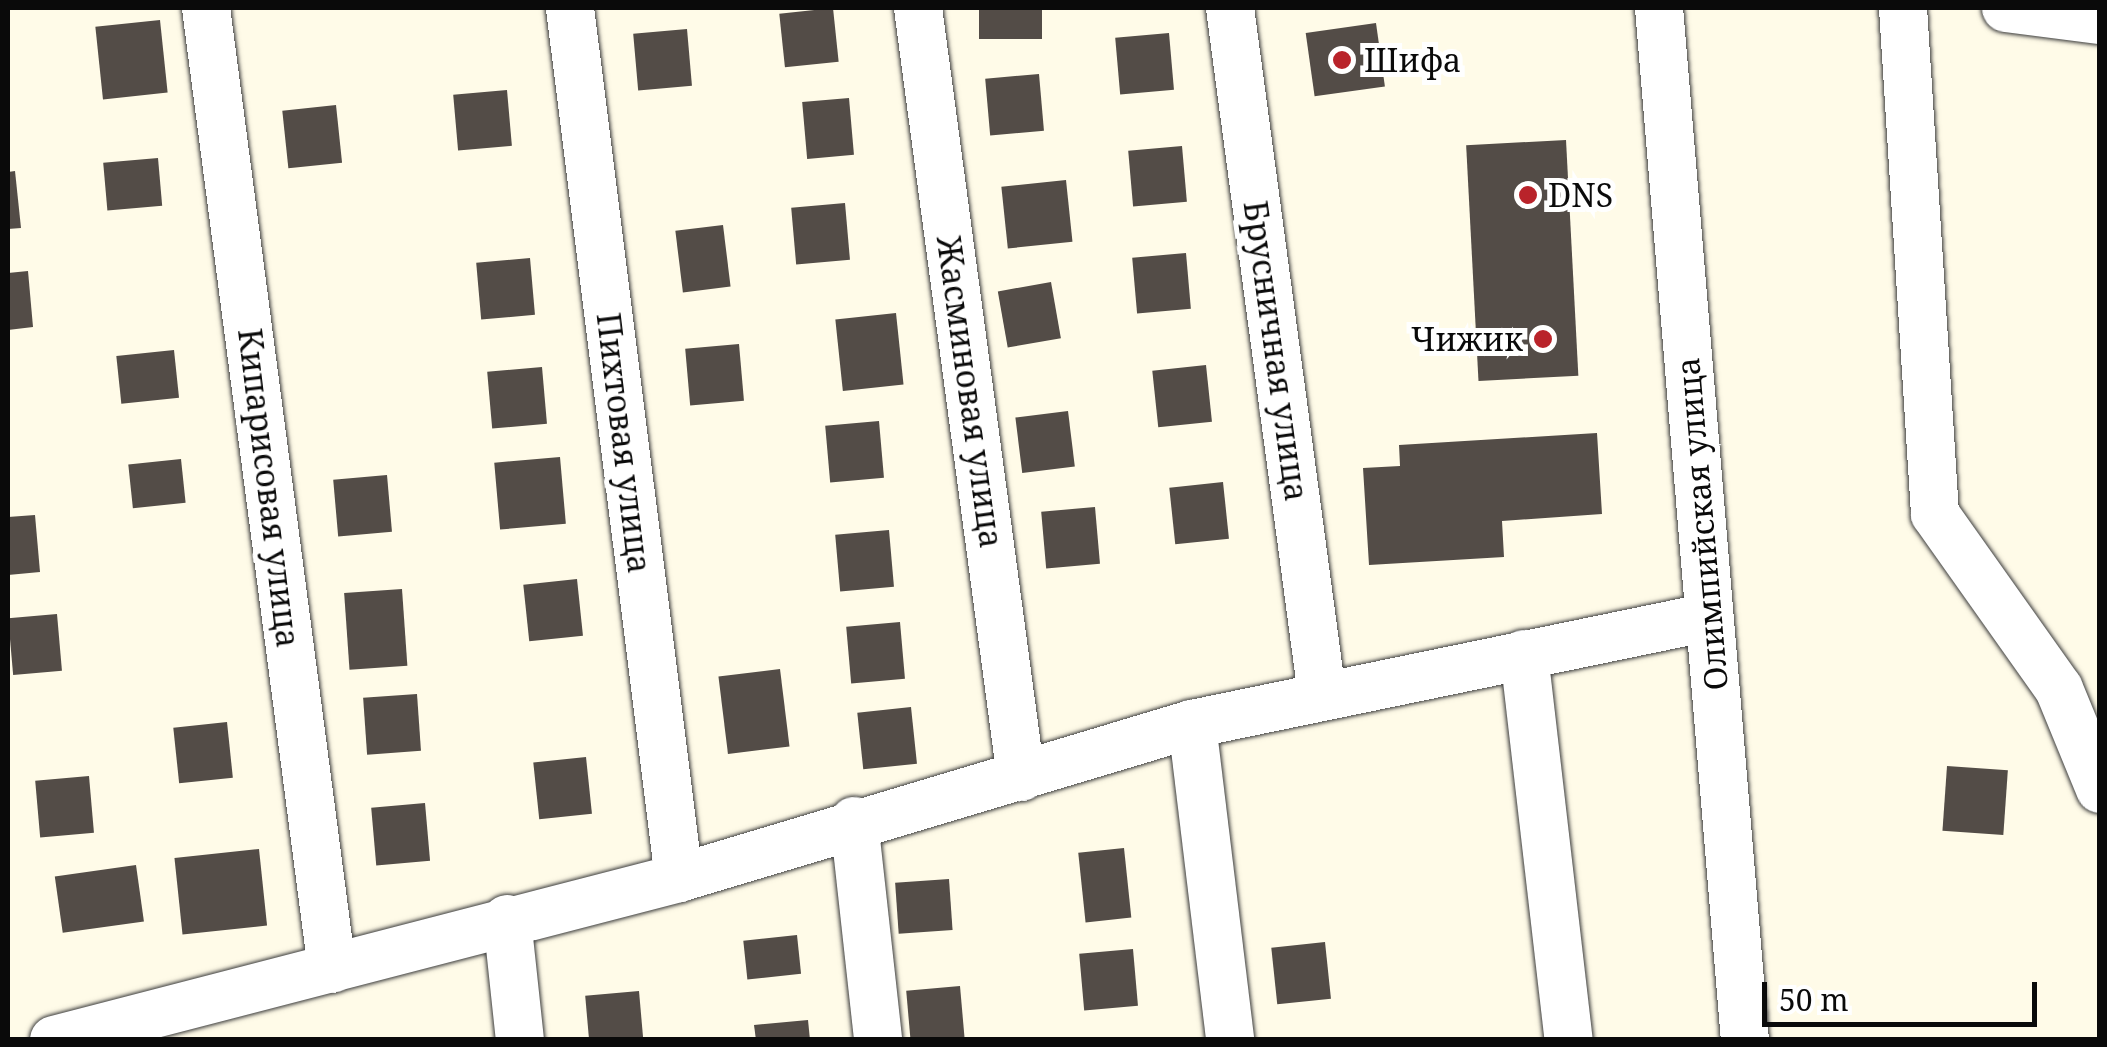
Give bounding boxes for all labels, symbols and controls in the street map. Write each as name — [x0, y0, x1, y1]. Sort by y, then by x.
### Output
place label: Шифа — [1364, 41, 1461, 79]
marker: Шифа — [1329, 47, 1355, 73]
place label: DNS — [1548, 176, 1613, 214]
marker: DNS — [1517, 184, 1539, 206]
street label: Брусничная улица — [1236, 198, 1316, 504]
street label: Жасминовая улица — [929, 234, 1011, 550]
street label: Пихтовая улица — [589, 311, 659, 575]
place label: Чижик — [1411, 320, 1523, 358]
street label: Кипарисовая улица — [230, 326, 308, 650]
marker: Чижик — [1532, 328, 1554, 350]
street label: Олимпийская улица — [1668, 356, 1736, 692]
scale bar — [1767, 962, 2042, 1024]
text: 50 m — [1779, 979, 1849, 1020]

